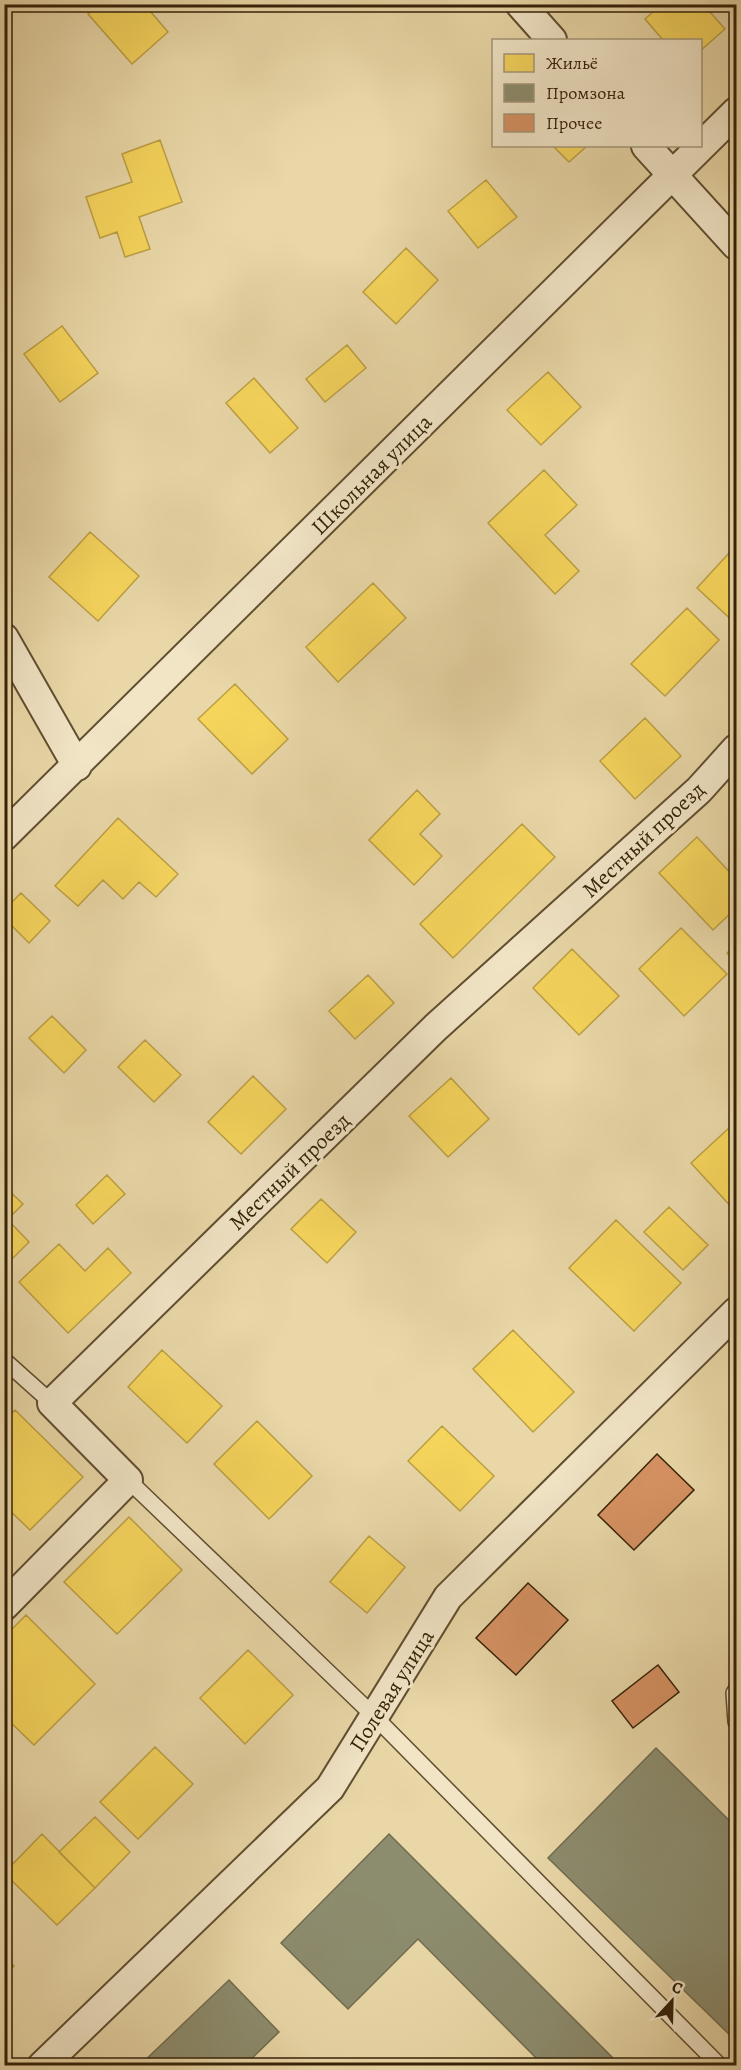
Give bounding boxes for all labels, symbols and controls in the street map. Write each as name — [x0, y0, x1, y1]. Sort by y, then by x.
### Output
legend — [492, 39, 702, 147]
text: Жильё — [546, 51, 598, 75]
text: Промзона — [546, 81, 626, 105]
text: Прочее — [546, 111, 602, 135]
street label: Школьная улица — [305, 407, 439, 542]
street label: Местный проезд — [576, 775, 712, 904]
street label: Местный проезд — [223, 1106, 357, 1237]
street label: Полевая улица — [342, 1623, 442, 1757]
north arrow — [642, 1971, 702, 2031]
text: С — [669, 1976, 686, 2000]

